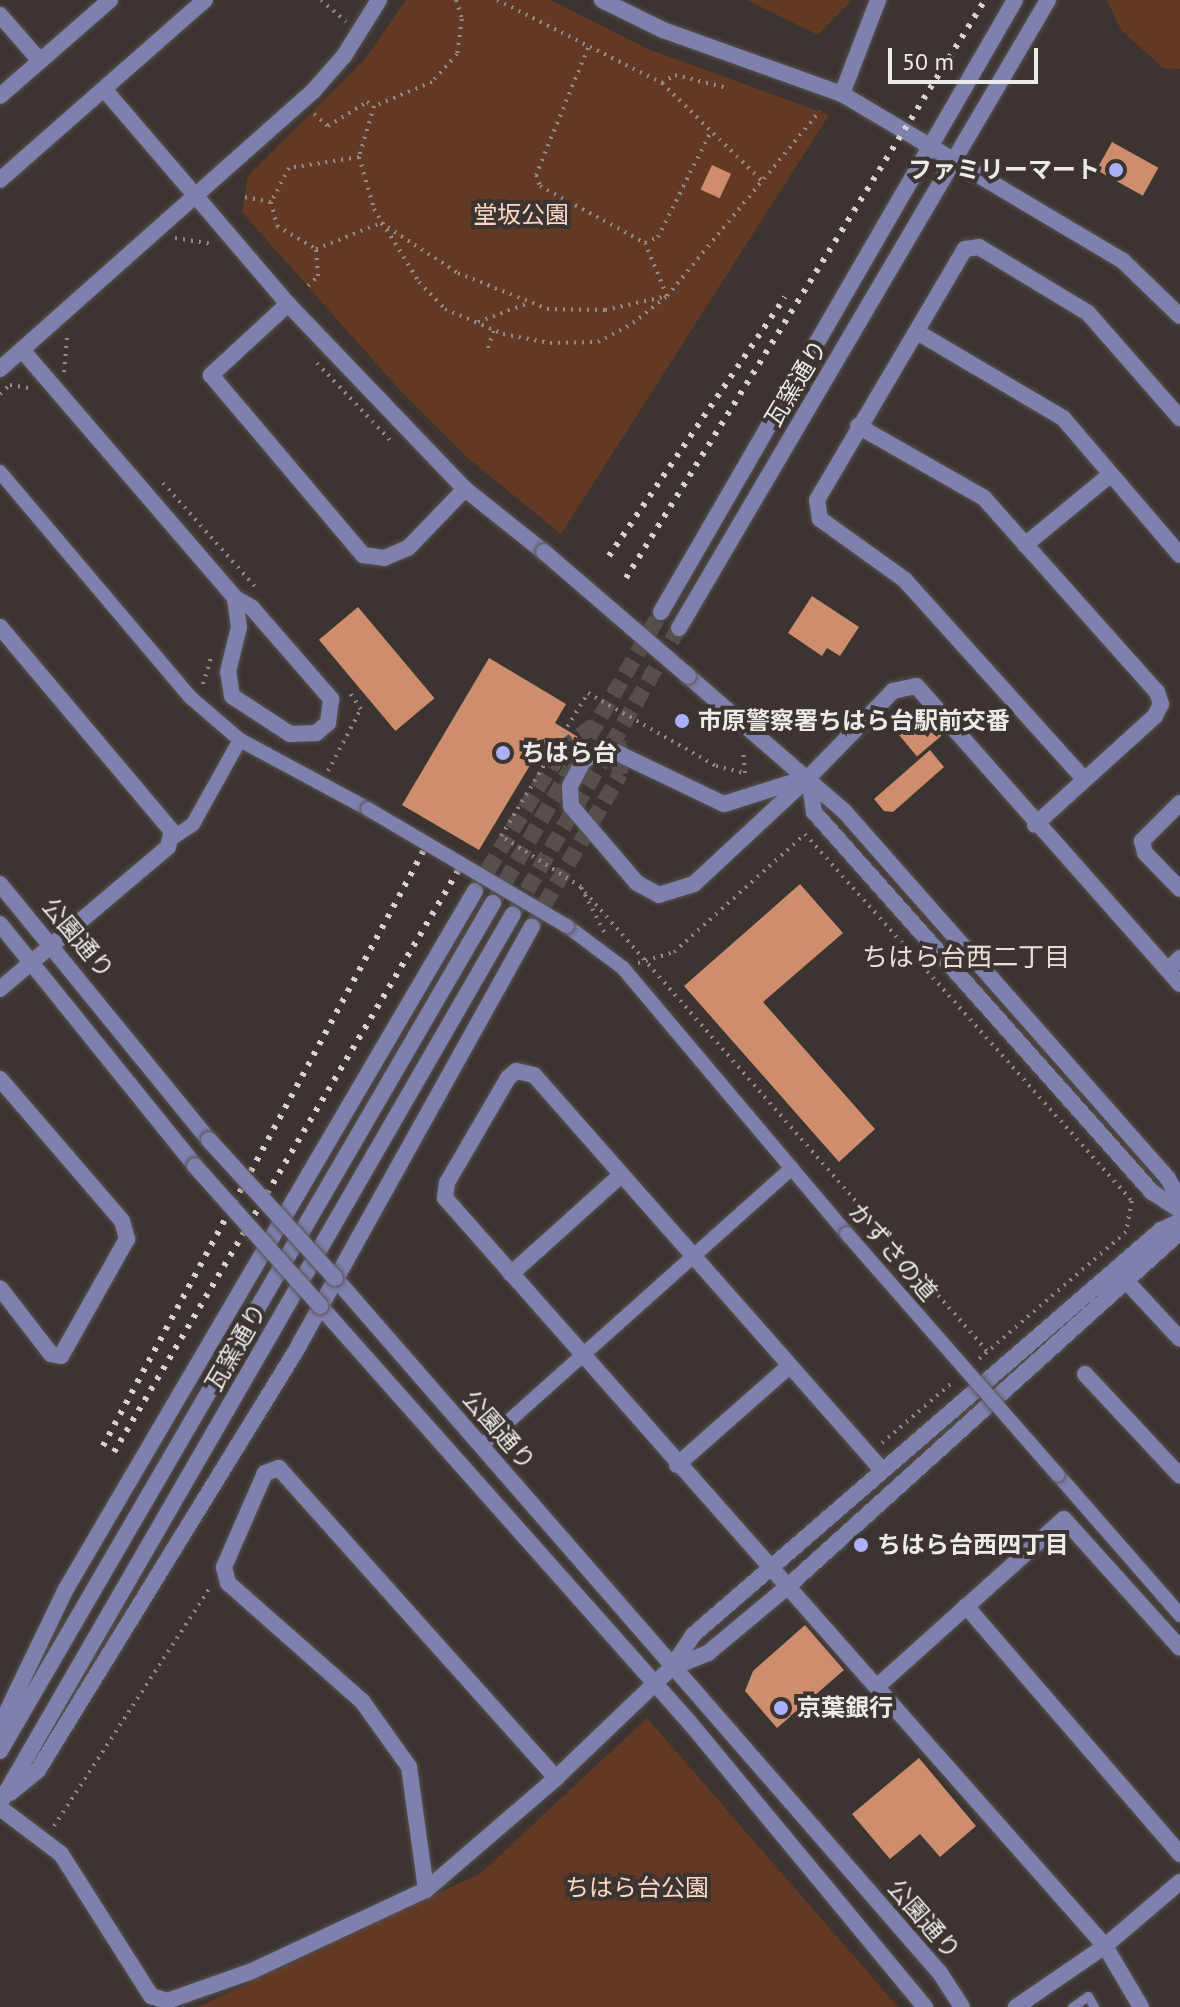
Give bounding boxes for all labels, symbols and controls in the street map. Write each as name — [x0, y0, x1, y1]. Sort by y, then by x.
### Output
scale bar — [892, 32, 1042, 82]
text: 50 m — [902, 46, 954, 77]
place label: ファミリーマート — [908, 156, 1100, 184]
marker: ファミリーマート — [1107, 161, 1125, 179]
park label: 堂坂公園 — [473, 201, 569, 229]
street label: 瓦窯通り — [759, 334, 833, 432]
place label: 市原警察署ちはら台駅前交番 — [698, 707, 1010, 735]
marker: 市原警察署ちはら台駅前交番 — [673, 712, 691, 730]
place label: ちはら台 — [521, 739, 617, 767]
marker: ちはら台 — [492, 742, 514, 764]
street label: 公園通り — [36, 892, 120, 984]
district label: ちはら台西二丁目 — [862, 941, 1070, 973]
street label: かずさの道 — [843, 1197, 943, 1307]
street label: 瓦窯通り — [200, 1298, 272, 1396]
street label: 公園通り — [457, 1384, 541, 1476]
place label: ちはら台西四丁目 — [877, 1531, 1069, 1559]
marker: ちはら台西四丁目 — [852, 1536, 870, 1554]
place label: 京葉銀行 — [797, 1694, 893, 1722]
marker: 京葉銀行 — [772, 1699, 790, 1717]
street label: 公園通り — [882, 1873, 966, 1965]
park label: ちはら台公園 — [565, 1874, 709, 1902]

